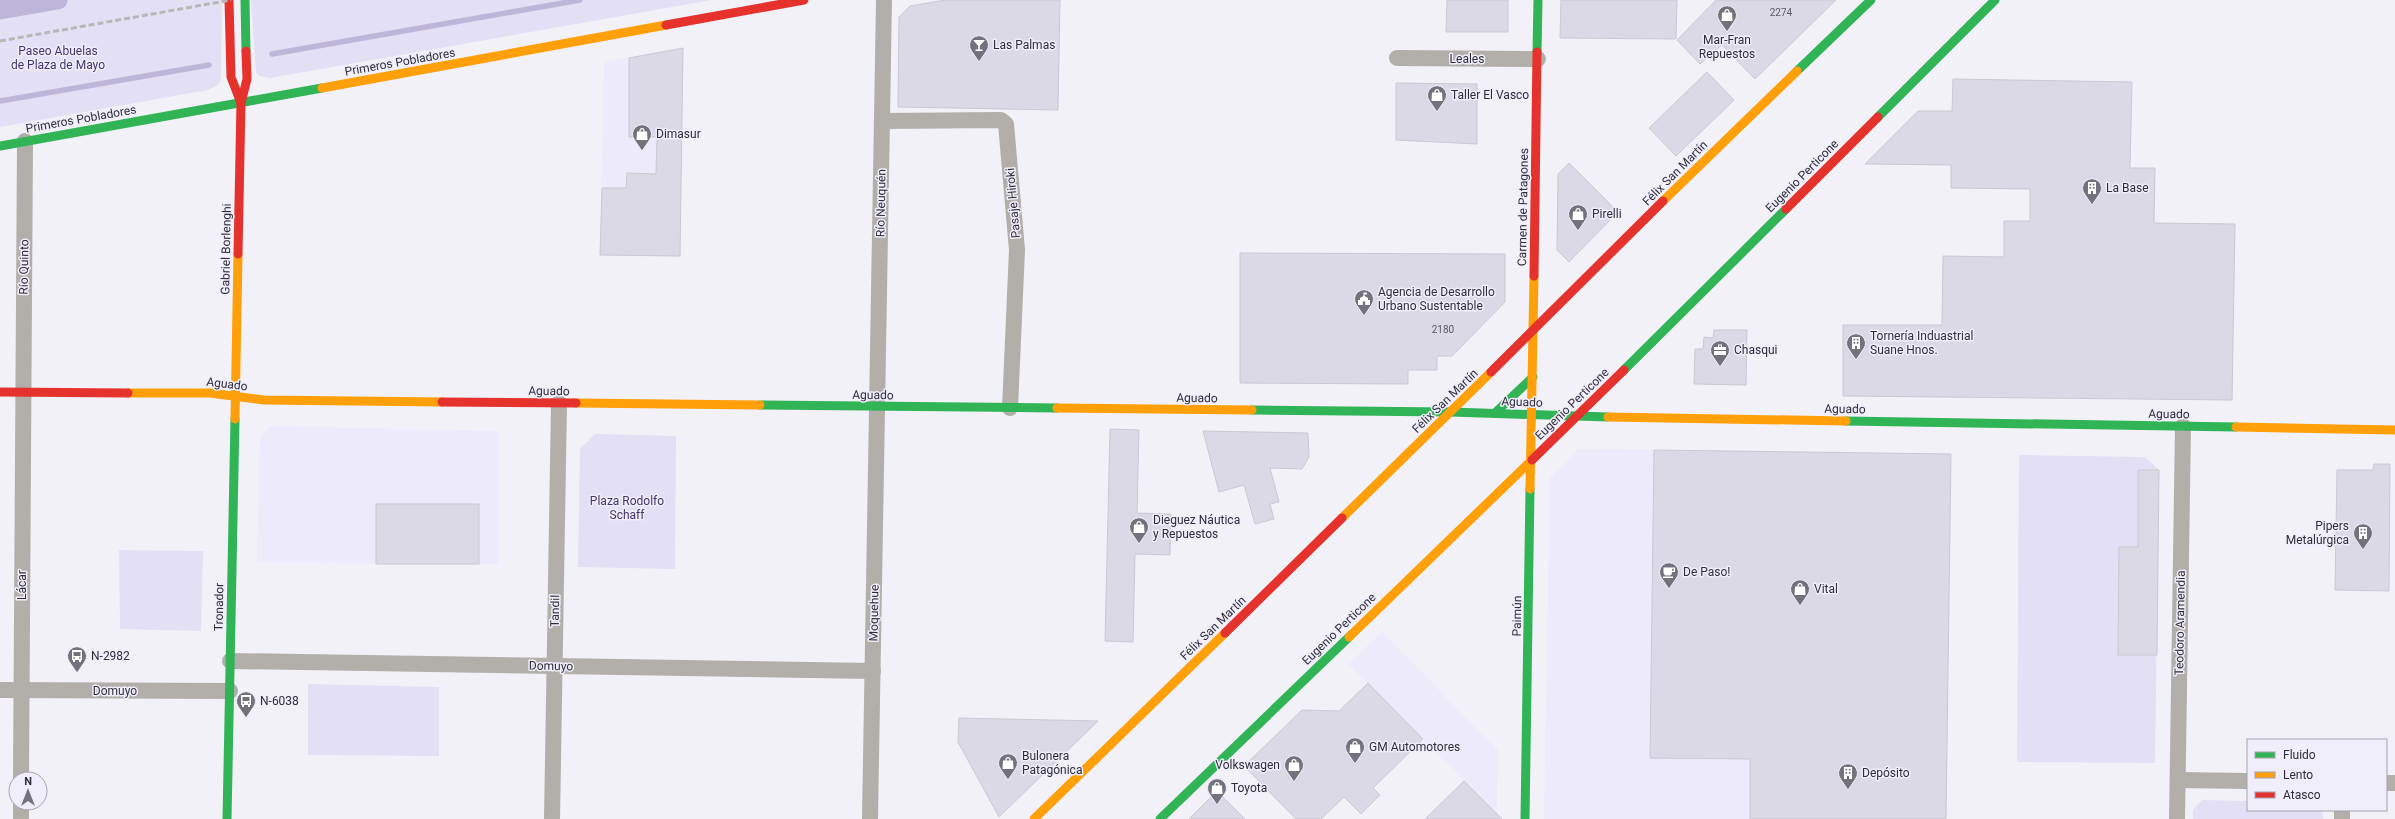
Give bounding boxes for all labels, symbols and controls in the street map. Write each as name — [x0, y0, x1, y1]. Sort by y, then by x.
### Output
shop icon: Mar-Fran Repuestos — [1716, 4, 1738, 32]
house number: 2274 — [1770, 7, 1793, 18]
place label: Mar-Fran Repuestos — [1699, 33, 1755, 61]
bar icon: Las Palmas — [968, 34, 990, 62]
place label: Las Palmas — [993, 38, 1055, 52]
park label: Paseo Abuelas de Plaza de Mayo — [11, 44, 105, 72]
street label: Primeros Pobladores — [344, 45, 456, 79]
street label: Leales — [1450, 52, 1484, 66]
shop icon: Taller El Vasco — [1426, 84, 1448, 112]
place label: Taller El Vasco — [1451, 88, 1529, 102]
street label: Primeros Pobladores — [25, 102, 137, 136]
shop icon: Dimasur — [631, 123, 653, 151]
place label: Dimasur — [656, 127, 701, 141]
street label: Eugenio Perticone — [1763, 137, 1841, 215]
street label: Félix San Martín — [1640, 138, 1710, 208]
street label: Carmen de Patagones — [1515, 148, 1531, 266]
street label: Pasaje Hiroki — [1003, 167, 1023, 239]
street label: Río Neuquén — [873, 169, 889, 237]
building icon: La Base — [2081, 177, 2103, 205]
place label: La Base — [2106, 181, 2149, 195]
street label: Gabriel Borlenghi — [218, 203, 234, 295]
shop icon: Pirelli — [1567, 203, 1589, 231]
place label: Pirelli — [1592, 207, 1622, 221]
street label: Río Quinto — [17, 239, 31, 295]
place label: Agencia de Desarrollo Urbano Sustentable — [1378, 285, 1495, 313]
public building icon: Agencia de Desarrollo Urbano Sustentable — [1353, 288, 1375, 316]
house number: 2180 — [1432, 324, 1455, 335]
place label: Tornería Induastrial Suane Hnos. — [1870, 329, 1973, 357]
building icon: Tornería Induastrial Suane Hnos. — [1845, 332, 1867, 360]
office icon: Chasqui — [1709, 339, 1731, 367]
place label: Chasqui — [1734, 343, 1778, 357]
street label: Eugenio Perticone — [1532, 365, 1612, 443]
street label: Félix San Martín — [1409, 366, 1481, 436]
street label: Aguado — [206, 375, 249, 393]
street label: Aguado — [528, 384, 570, 398]
street label: Aguado — [852, 388, 894, 402]
street label: Aguado — [1176, 391, 1218, 405]
street label: Aguado — [1501, 394, 1543, 410]
street label: Aguado — [1824, 402, 1866, 416]
street label: Aguado — [2148, 407, 2190, 421]
park label: Plaza Rodolfo Schaff — [590, 494, 664, 522]
place label: Dieguez Náutica y Repuestos — [1153, 513, 1240, 541]
shop icon: Dieguez Náutica y Repuestos — [1128, 516, 1150, 544]
place label: Pipers Metalúrgica — [2286, 519, 2349, 547]
building icon: Pipers Metalúrgica — [2352, 522, 2374, 550]
cafe icon: De Paso! — [1658, 561, 1680, 589]
place label: De Paso! — [1683, 565, 1730, 579]
street label: Lácar — [15, 570, 29, 600]
street label: Teodoro Aramendia — [2172, 570, 2188, 676]
shop icon: Vital — [1789, 578, 1811, 606]
place label: Vital — [1814, 582, 1838, 596]
street label: Tronador — [212, 583, 226, 631]
street label: Moquehue — [867, 585, 881, 641]
street label: Eugenio Perticone — [1299, 590, 1379, 668]
street label: Félix San Martín — [1177, 593, 1249, 663]
street label: Tandil — [548, 595, 562, 627]
street label: Paimún — [1510, 596, 1524, 636]
bus stop icon: N-2982 — [66, 645, 88, 673]
place label: N-2982 — [91, 649, 130, 663]
street label: Domuyo — [529, 659, 573, 673]
street label: Domuyo — [93, 684, 137, 698]
bus stop icon: N-6038 — [235, 690, 257, 718]
place label: N-6038 — [260, 694, 299, 708]
shop icon: GM Automotores — [1344, 736, 1366, 764]
legend — [2247, 739, 2387, 811]
place label: GM Automotores — [1369, 740, 1460, 754]
text: Fluido — [2283, 748, 2316, 762]
place label: Bulonera Patagónica — [1022, 749, 1082, 777]
shop icon: Bulonera Patagónica — [997, 752, 1019, 780]
shop icon: Volkswagen — [1283, 754, 1305, 782]
place label: Volkswagen — [1215, 758, 1280, 772]
building icon: Depósito — [1837, 762, 1859, 790]
place label: Depósito — [1862, 766, 1910, 780]
text: Lento — [2283, 768, 2313, 782]
north arrow — [8, 771, 48, 811]
text: N — [24, 775, 32, 788]
shop icon: Toyota — [1206, 777, 1228, 805]
place label: Toyota — [1231, 781, 1267, 795]
text: Atasco — [2283, 788, 2321, 802]

